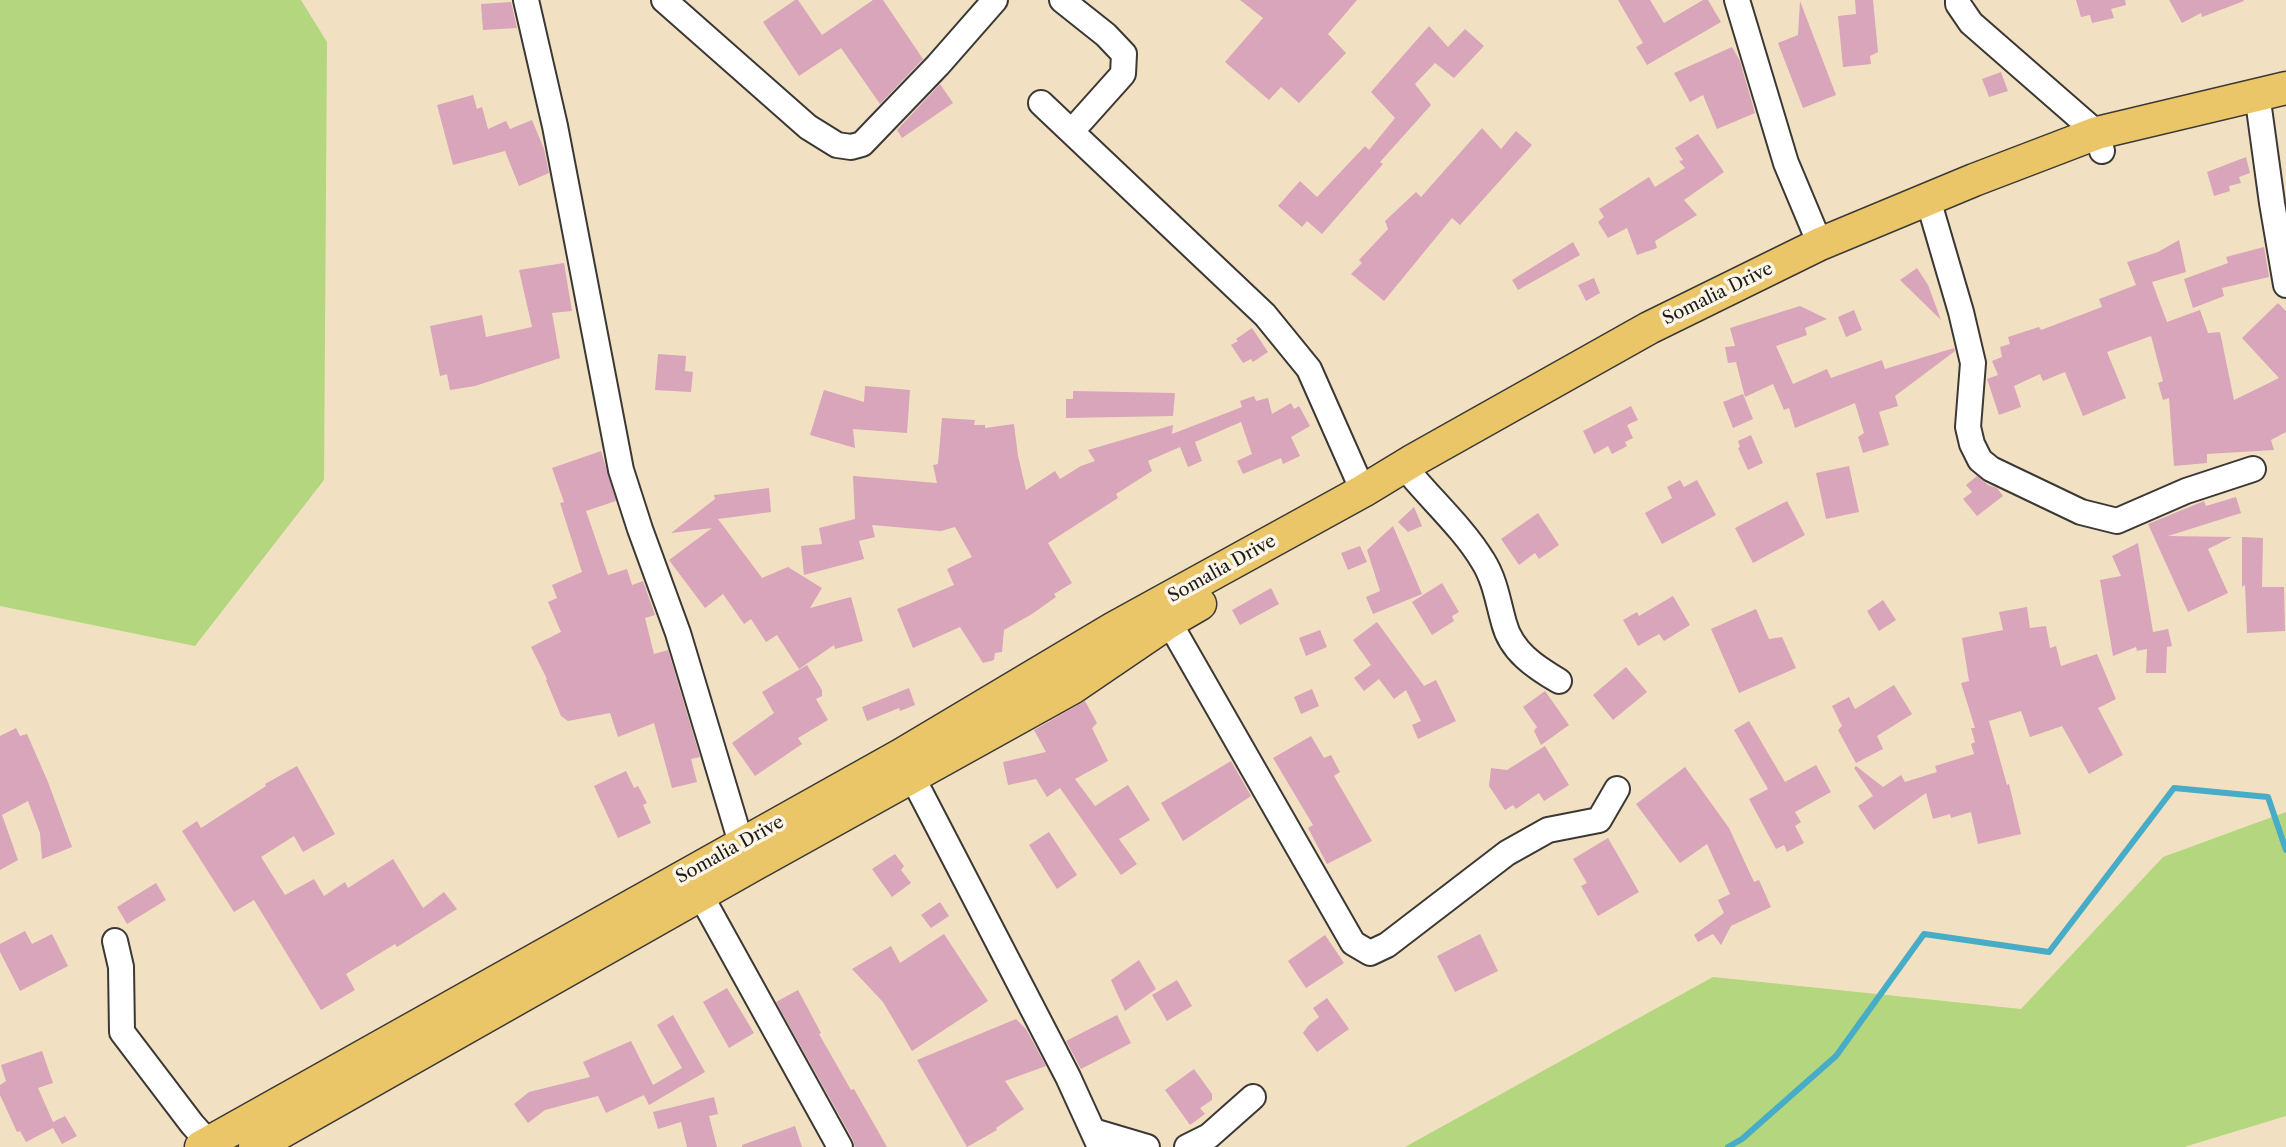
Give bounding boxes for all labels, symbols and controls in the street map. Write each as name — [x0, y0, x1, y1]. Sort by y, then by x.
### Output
street label: Somalia Drive — [1659, 258, 1777, 330]
street label: Somalia Drive — [1164, 530, 1280, 608]
street label: Somalia Drive — [672, 811, 788, 889]

